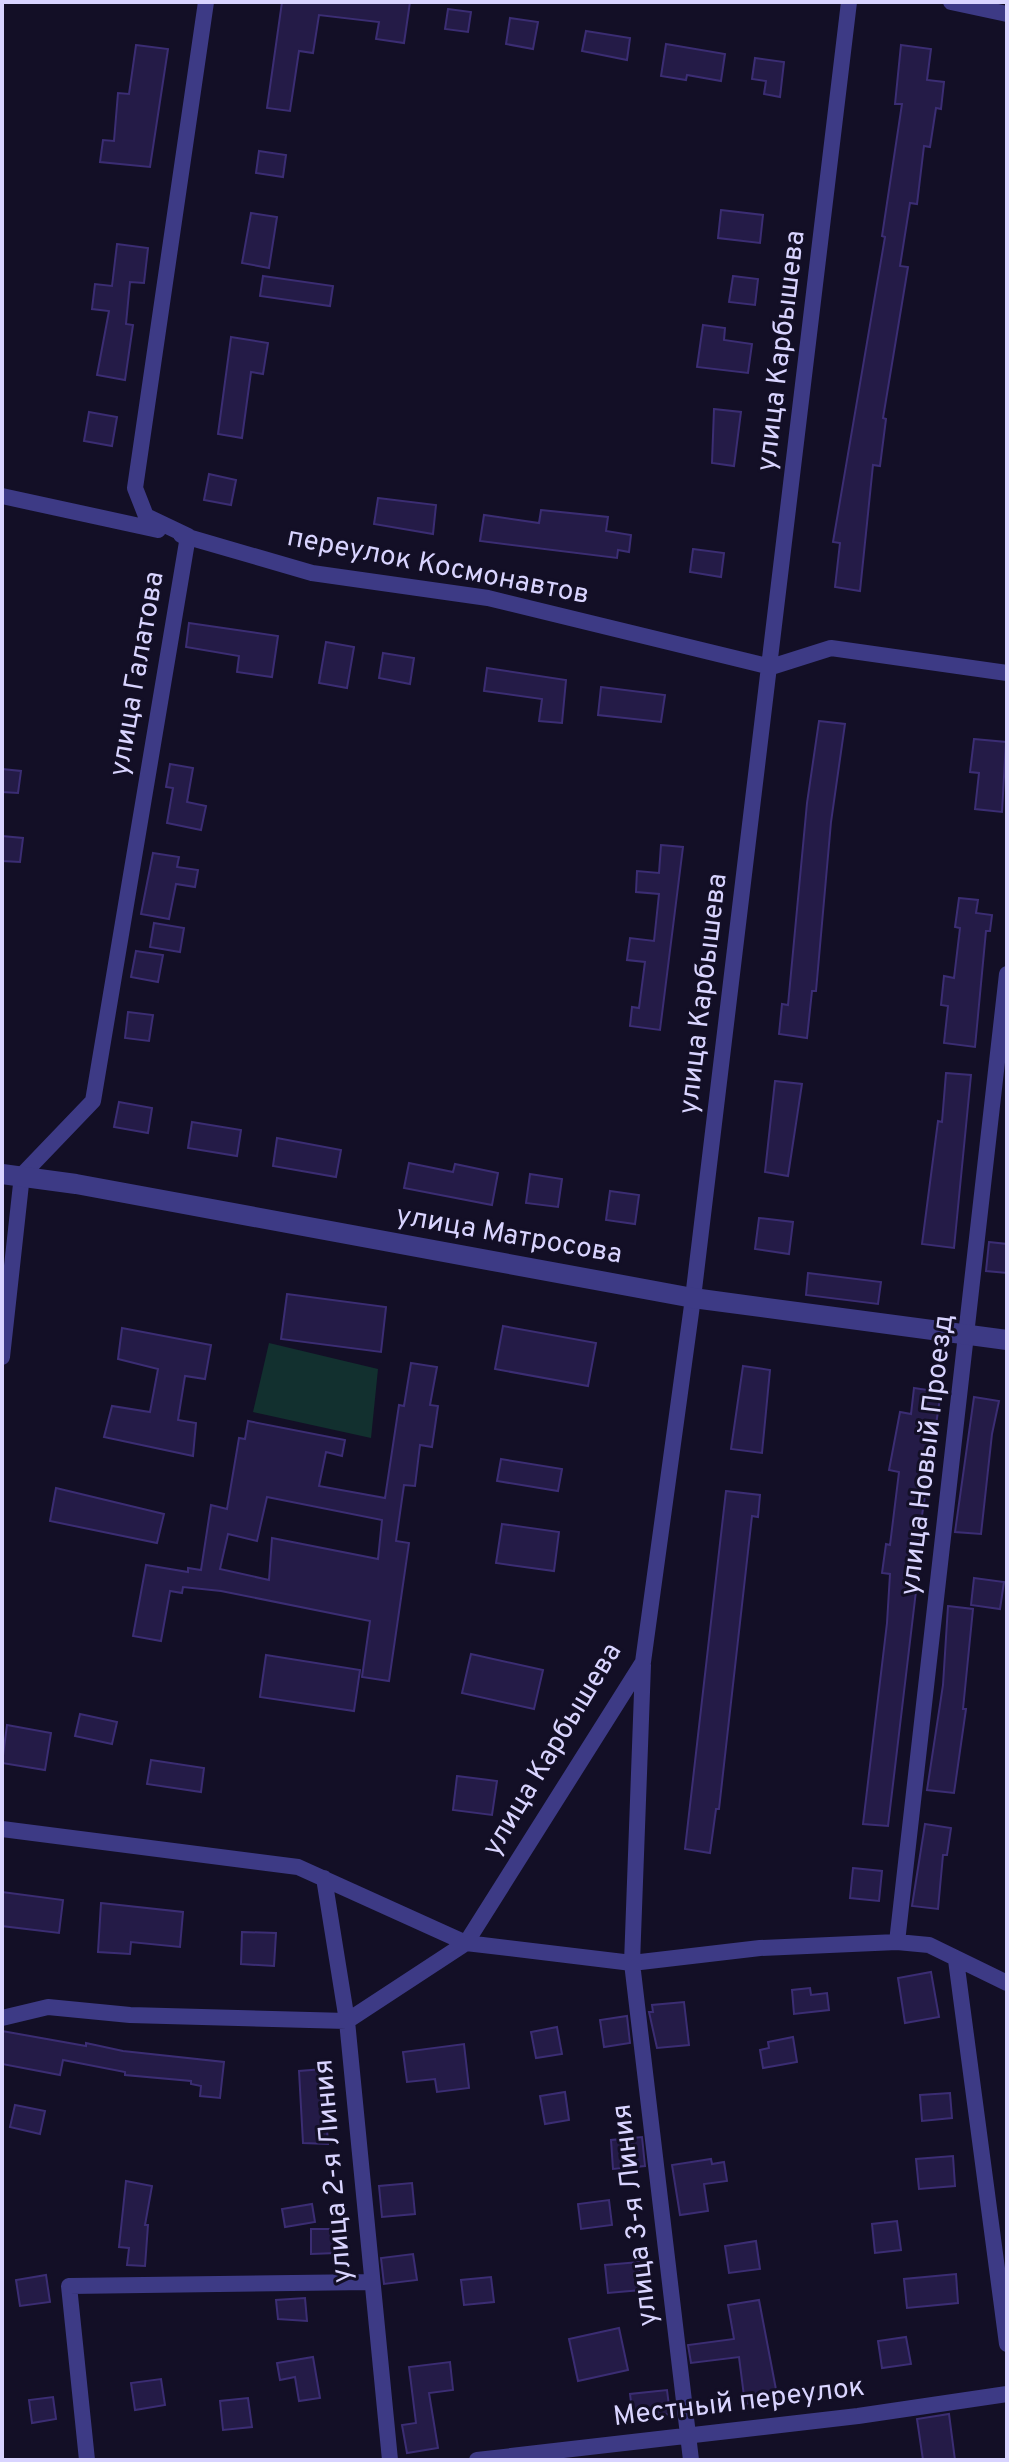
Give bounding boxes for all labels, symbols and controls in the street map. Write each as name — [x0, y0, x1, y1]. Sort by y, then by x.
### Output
street label: улица Карбышева — [749, 228, 815, 474]
street label: переулок Космонавтов — [284, 520, 592, 614]
street label: улица Галатова — [102, 569, 174, 779]
street label: улица Карбышева — [671, 871, 737, 1117]
street label: улица Матросова — [393, 1198, 625, 1274]
street label: улица Новый Проезд — [893, 1312, 963, 1598]
street label: улица Карбышева — [475, 1637, 631, 1863]
street label: улица 2-я Линия — [306, 2058, 362, 2284]
street label: улица 3-я Линия — [604, 2102, 668, 2328]
street label: Местный переулок — [611, 2370, 867, 2436]

